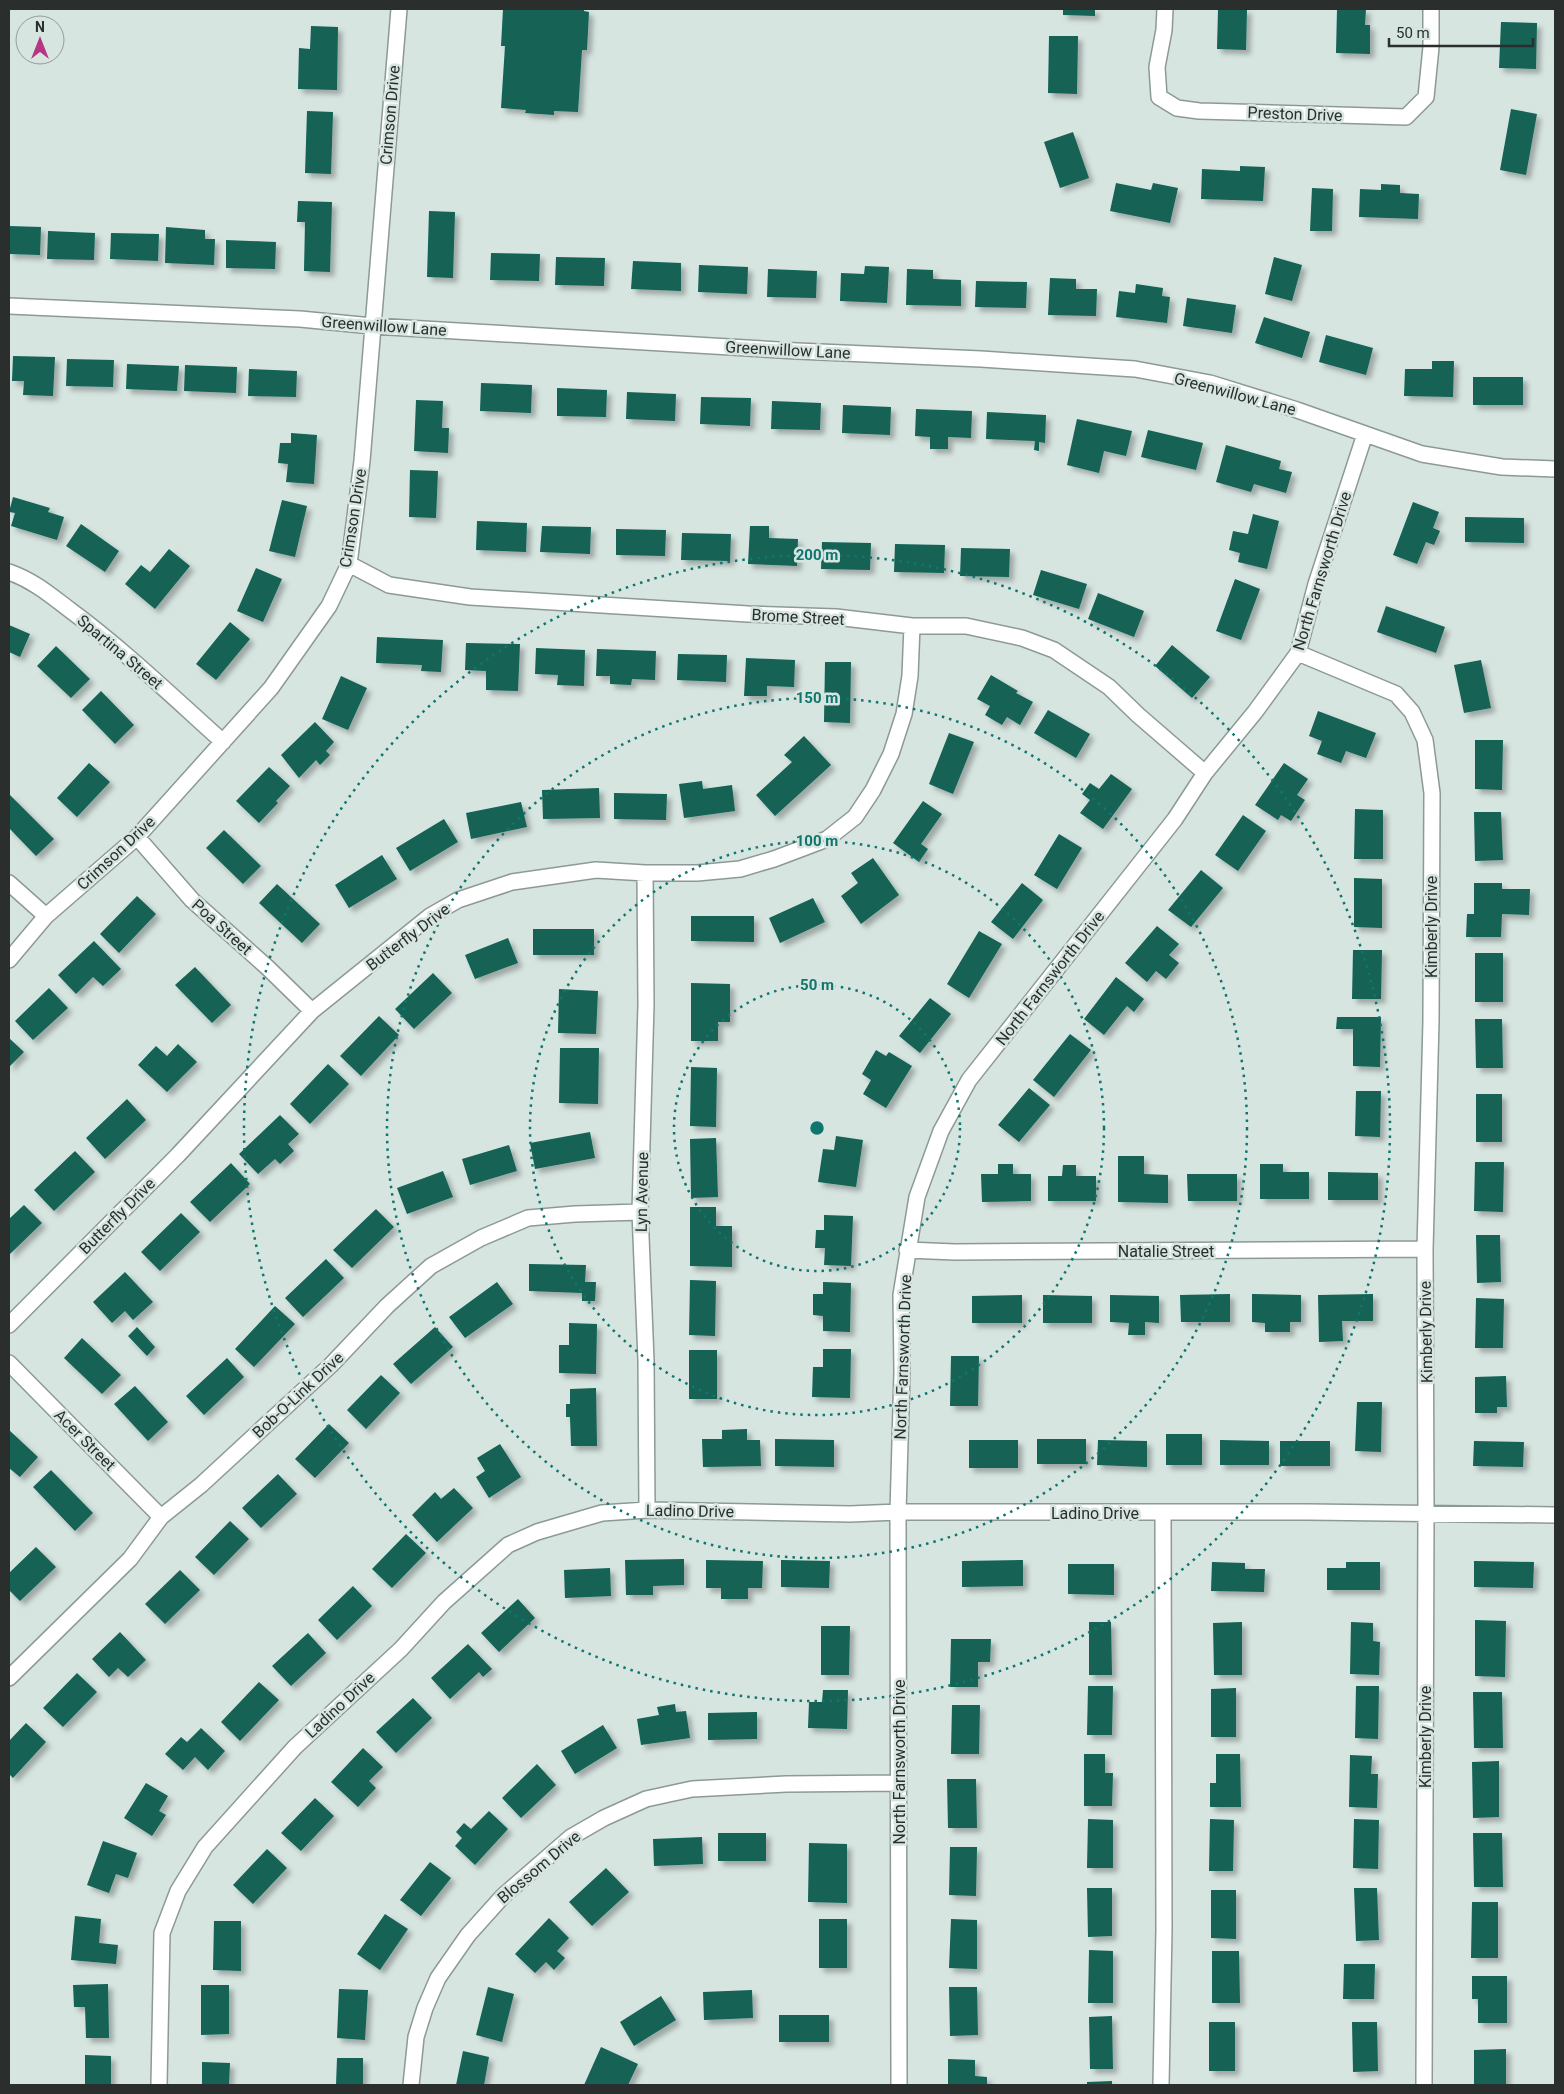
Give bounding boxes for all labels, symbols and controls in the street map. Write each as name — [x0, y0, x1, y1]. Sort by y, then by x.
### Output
north arrow — [15, 15, 65, 65]
scale bar — [1389, 15, 1533, 47]
text: N — [35, 19, 45, 35]
text: 50 m — [1396, 24, 1430, 42]
street label: Crimson Drive — [376, 64, 404, 166]
street label: Preston Drive — [1247, 103, 1343, 125]
street label: Greenwillow Lane — [321, 312, 447, 340]
street label: Greenwillow Lane — [725, 337, 851, 363]
street label: Greenwillow Lane — [1172, 369, 1298, 419]
street label: Crimson Drive — [336, 467, 370, 569]
street label: North Farnsworth Drive — [1289, 489, 1355, 653]
text: 200 m — [796, 546, 838, 564]
street label: Brome Street — [751, 605, 845, 629]
street label: Spartina Street — [73, 611, 167, 693]
text: 150 m — [796, 689, 838, 707]
street label: Crimson Drive — [73, 812, 159, 894]
text: 100 m — [796, 832, 838, 850]
street label: Kimberly Drive — [1422, 876, 1441, 978]
street label: Poa Street — [188, 895, 256, 959]
street label: Butterfly Drive — [362, 899, 454, 975]
street label: North Farnsworth Drive — [992, 907, 1108, 1049]
text: 50 m — [800, 976, 834, 994]
centre of rings — [808, 1119, 826, 1137]
street label: Lyn Avenue — [632, 1152, 652, 1232]
street label: Butterfly Drive — [75, 1174, 159, 1258]
street label: Natalie Street — [1118, 1242, 1214, 1261]
street label: North Farnsworth Drive — [891, 1274, 915, 1440]
street label: Kimberly Drive — [1416, 1281, 1436, 1383]
street label: Bob-O-Link Drive — [249, 1348, 347, 1442]
street label: Acer Street — [50, 1405, 120, 1475]
street label: Ladino Drive — [646, 1501, 734, 1521]
street label: Ladino Drive — [1051, 1504, 1139, 1523]
street label: Ladino Drive — [301, 1668, 379, 1742]
street label: North Farnsworth Drive — [890, 1679, 909, 1845]
street label: Kimberly Drive — [1416, 1686, 1435, 1788]
street label: Blossom Drive — [494, 1827, 584, 1907]

